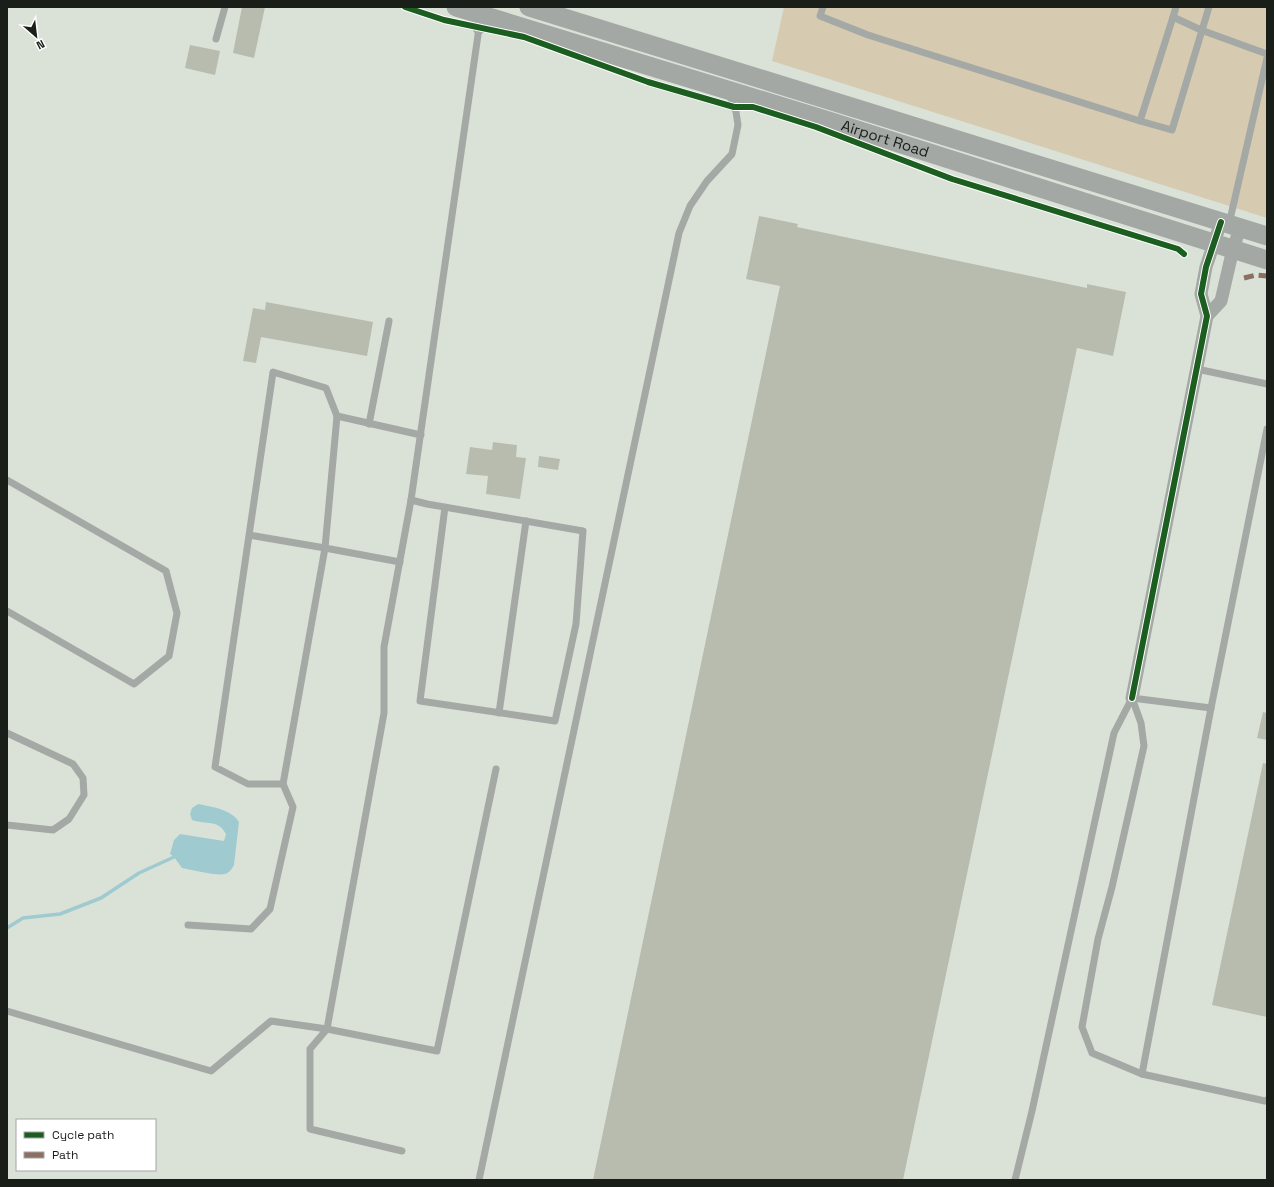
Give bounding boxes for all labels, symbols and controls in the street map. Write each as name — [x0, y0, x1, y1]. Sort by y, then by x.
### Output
north arrow — [16, 16, 56, 56]
text: N — [34, 37, 47, 53]
street label: Airport Road — [839, 116, 932, 161]
legend — [16, 1119, 156, 1171]
text: Cycle path — [52, 1127, 114, 1143]
text: Path — [52, 1147, 78, 1163]

